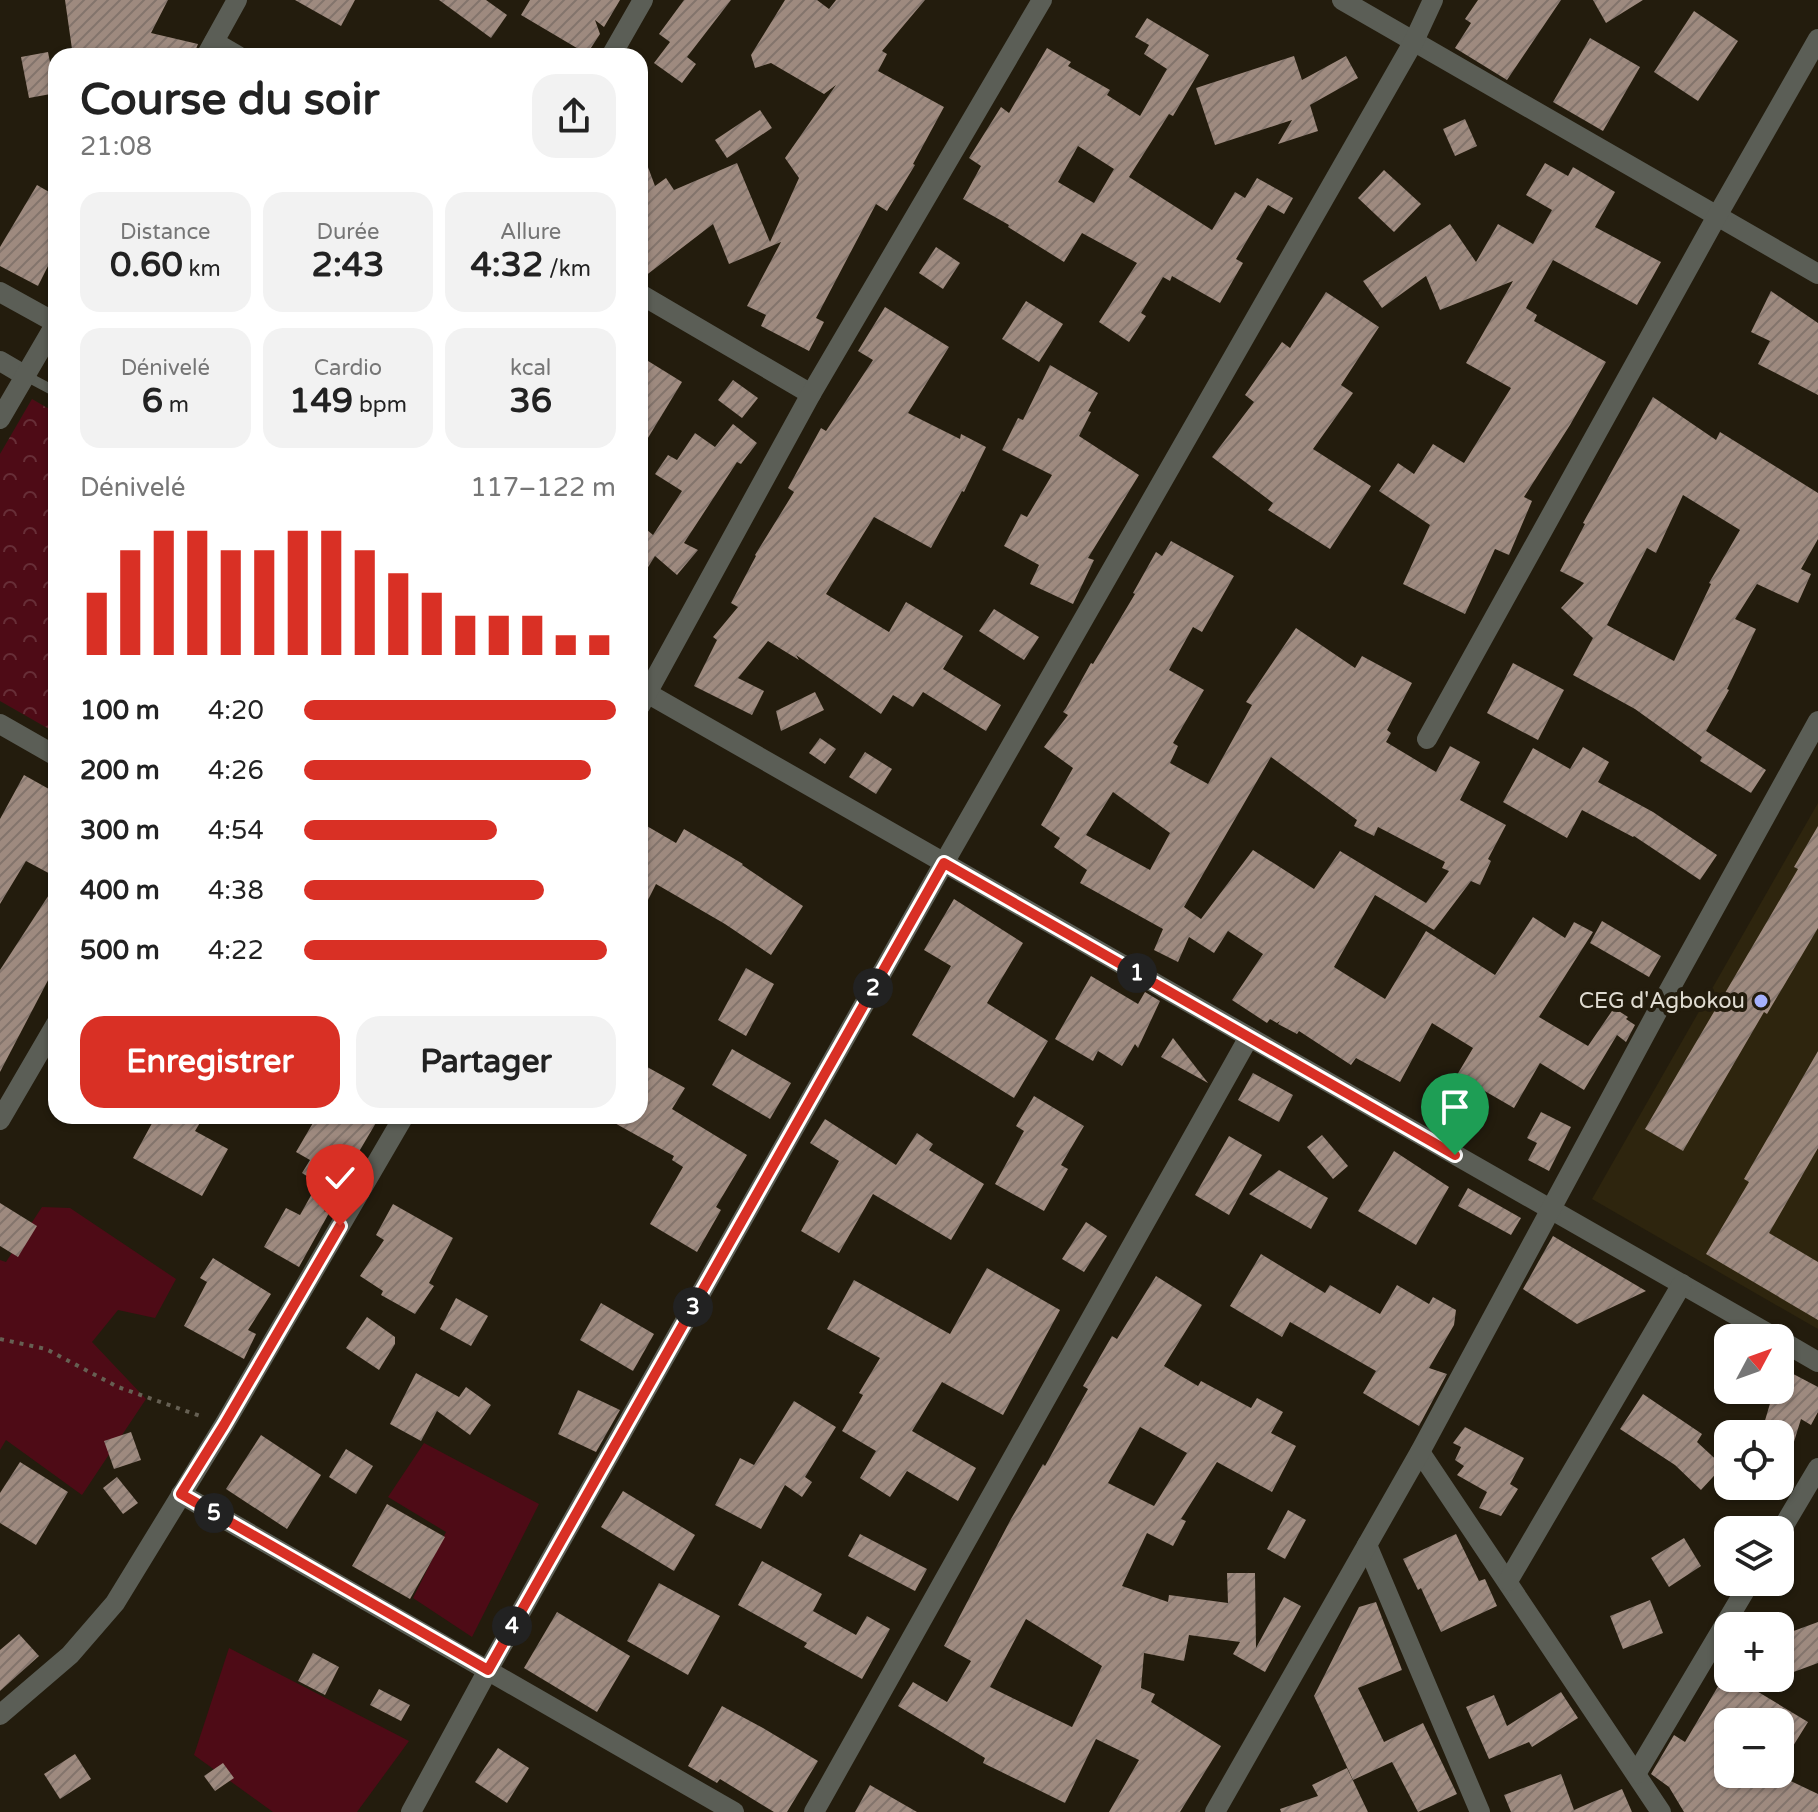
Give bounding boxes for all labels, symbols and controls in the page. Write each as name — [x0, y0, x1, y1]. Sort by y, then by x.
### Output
text: Course du soir — [80, 74, 379, 127]
button: share — [532, 74, 616, 158]
text: 21:08 — [80, 131, 152, 162]
text: Distance — [120, 219, 211, 245]
text: Durée — [317, 219, 379, 245]
text: Allure — [500, 219, 561, 245]
text: 0.60 — [110, 245, 183, 286]
text: 2:43 — [312, 245, 384, 286]
text: 4:32 — [470, 245, 543, 286]
text: km — [183, 256, 221, 282]
text: /km — [543, 256, 591, 282]
text: Dénivelé — [121, 355, 210, 381]
text: Cardio — [314, 355, 382, 381]
text: kcal — [510, 355, 551, 381]
text: 6 — [142, 381, 163, 422]
text: 149 — [289, 381, 353, 422]
text: 36 — [509, 381, 552, 422]
text: m — [163, 392, 189, 418]
text: bpm — [353, 392, 407, 418]
text: Dénivelé — [80, 472, 186, 503]
text: 117–122 m — [470, 472, 616, 503]
text: 100 m — [80, 695, 160, 726]
text: 4:20 — [208, 695, 264, 726]
text: 200 m — [80, 755, 160, 786]
text: 4:26 — [208, 755, 264, 786]
text: 300 m — [80, 815, 160, 846]
text: 4:54 — [208, 815, 264, 846]
text: 400 m — [80, 875, 160, 906]
text: 4:38 — [208, 875, 264, 906]
text: 500 m — [80, 935, 160, 966]
text: 4:22 — [208, 935, 264, 966]
pin: 1 — [1117, 953, 1157, 993]
text: 1 — [1130, 960, 1144, 986]
pin: 2 — [853, 968, 893, 1008]
text: 2 — [866, 975, 880, 1001]
place label: CEG d'Agbokou — [1579, 988, 1745, 1014]
marker: CEG d'Agbokou — [1752, 992, 1770, 1010]
button: Enregistrer — [80, 1016, 340, 1108]
button: Partager — [356, 1016, 616, 1108]
pin — [1421, 1073, 1489, 1155]
icon: arrive — [1433, 1085, 1477, 1129]
pin — [306, 1144, 374, 1226]
icon: check — [318, 1156, 362, 1200]
pin: 3 — [673, 1287, 713, 1327]
text: 3 — [686, 1294, 700, 1320]
north arrow — [1714, 1324, 1794, 1404]
map controls — [1714, 1324, 1794, 1788]
button: locate — [1714, 1420, 1794, 1500]
pin: 5 — [194, 1493, 234, 1533]
text: 5 — [207, 1500, 221, 1526]
button: layers — [1714, 1516, 1794, 1596]
pin: 4 — [492, 1606, 532, 1646]
button: + — [1714, 1612, 1794, 1692]
text: 4 — [505, 1613, 519, 1639]
button: − — [1714, 1708, 1794, 1788]

